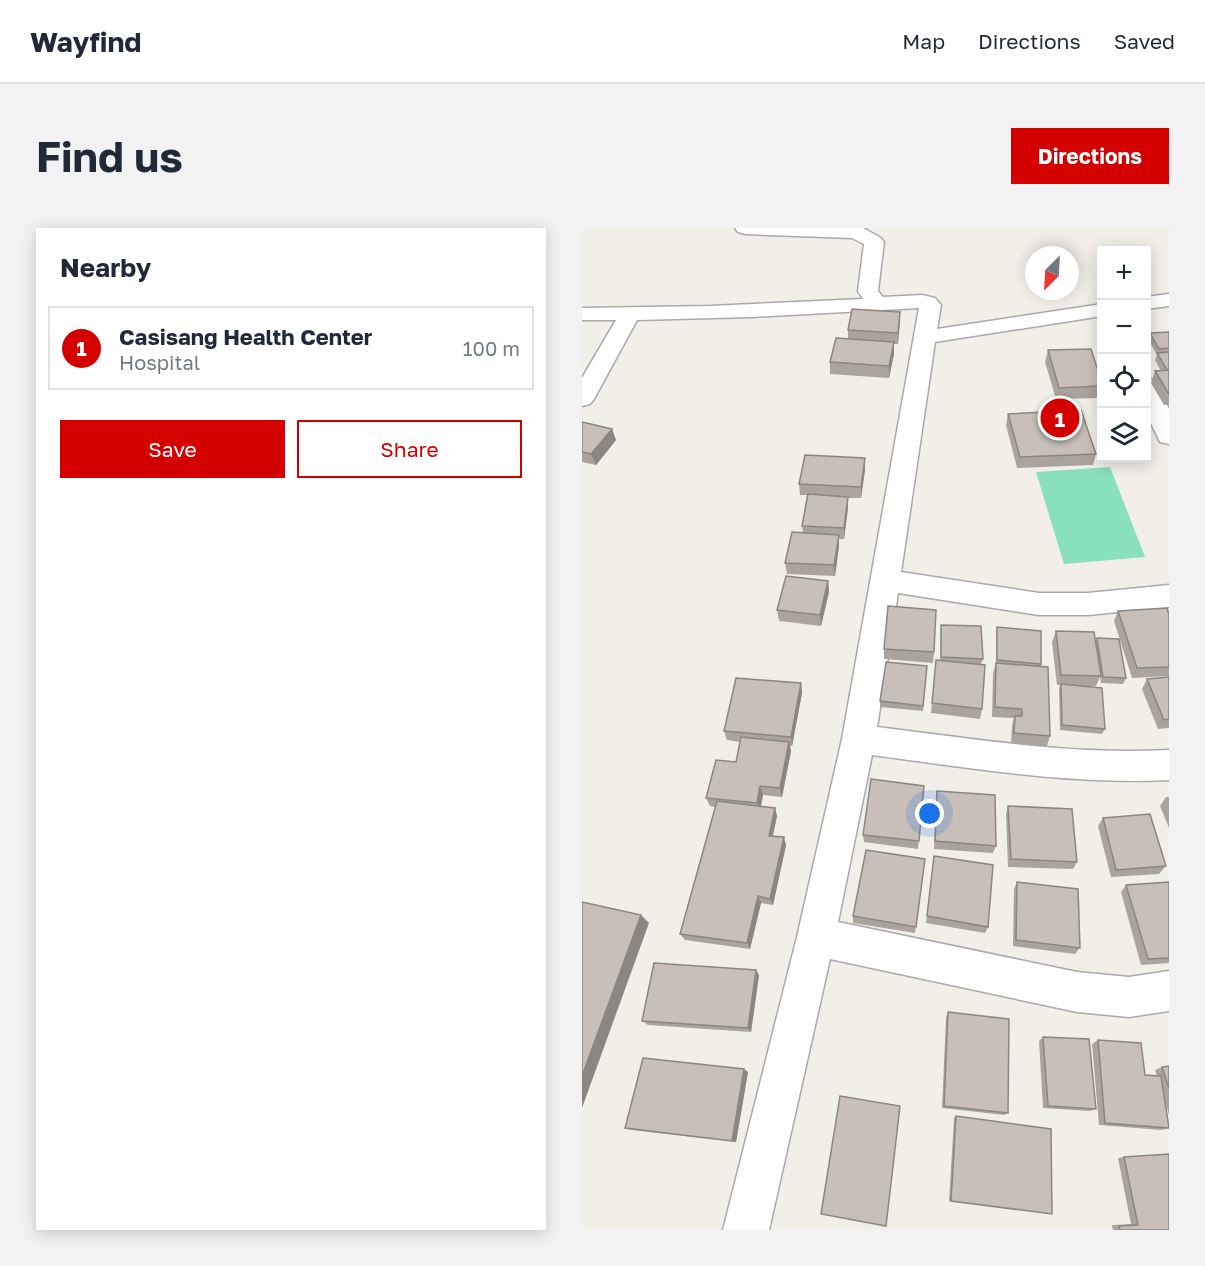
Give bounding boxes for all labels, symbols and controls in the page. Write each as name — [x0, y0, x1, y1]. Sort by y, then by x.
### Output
text: Wayfind — [30, 25, 142, 58]
text: Map — [902, 28, 945, 54]
text: Directions — [978, 28, 1081, 54]
text: Saved — [1114, 28, 1175, 54]
button: Directions — [1011, 128, 1169, 184]
text: Find us — [36, 131, 183, 181]
north arrow — [1025, 246, 1079, 300]
map controls — [1097, 246, 1151, 462]
button: + — [1097, 246, 1151, 300]
text: Nearby — [60, 252, 151, 283]
button: − — [1097, 300, 1151, 354]
text: Casisang Health Center — [119, 323, 372, 350]
text: 1 — [76, 336, 87, 360]
text: 100 m — [463, 336, 520, 360]
text: Hospital — [119, 350, 200, 374]
button: locate — [1097, 354, 1151, 408]
pin: 1 — [1040, 396, 1080, 441]
button: layers — [1097, 408, 1151, 462]
button: Save — [60, 420, 285, 478]
button: Share — [297, 420, 522, 478]
your location — [915, 799, 944, 828]

